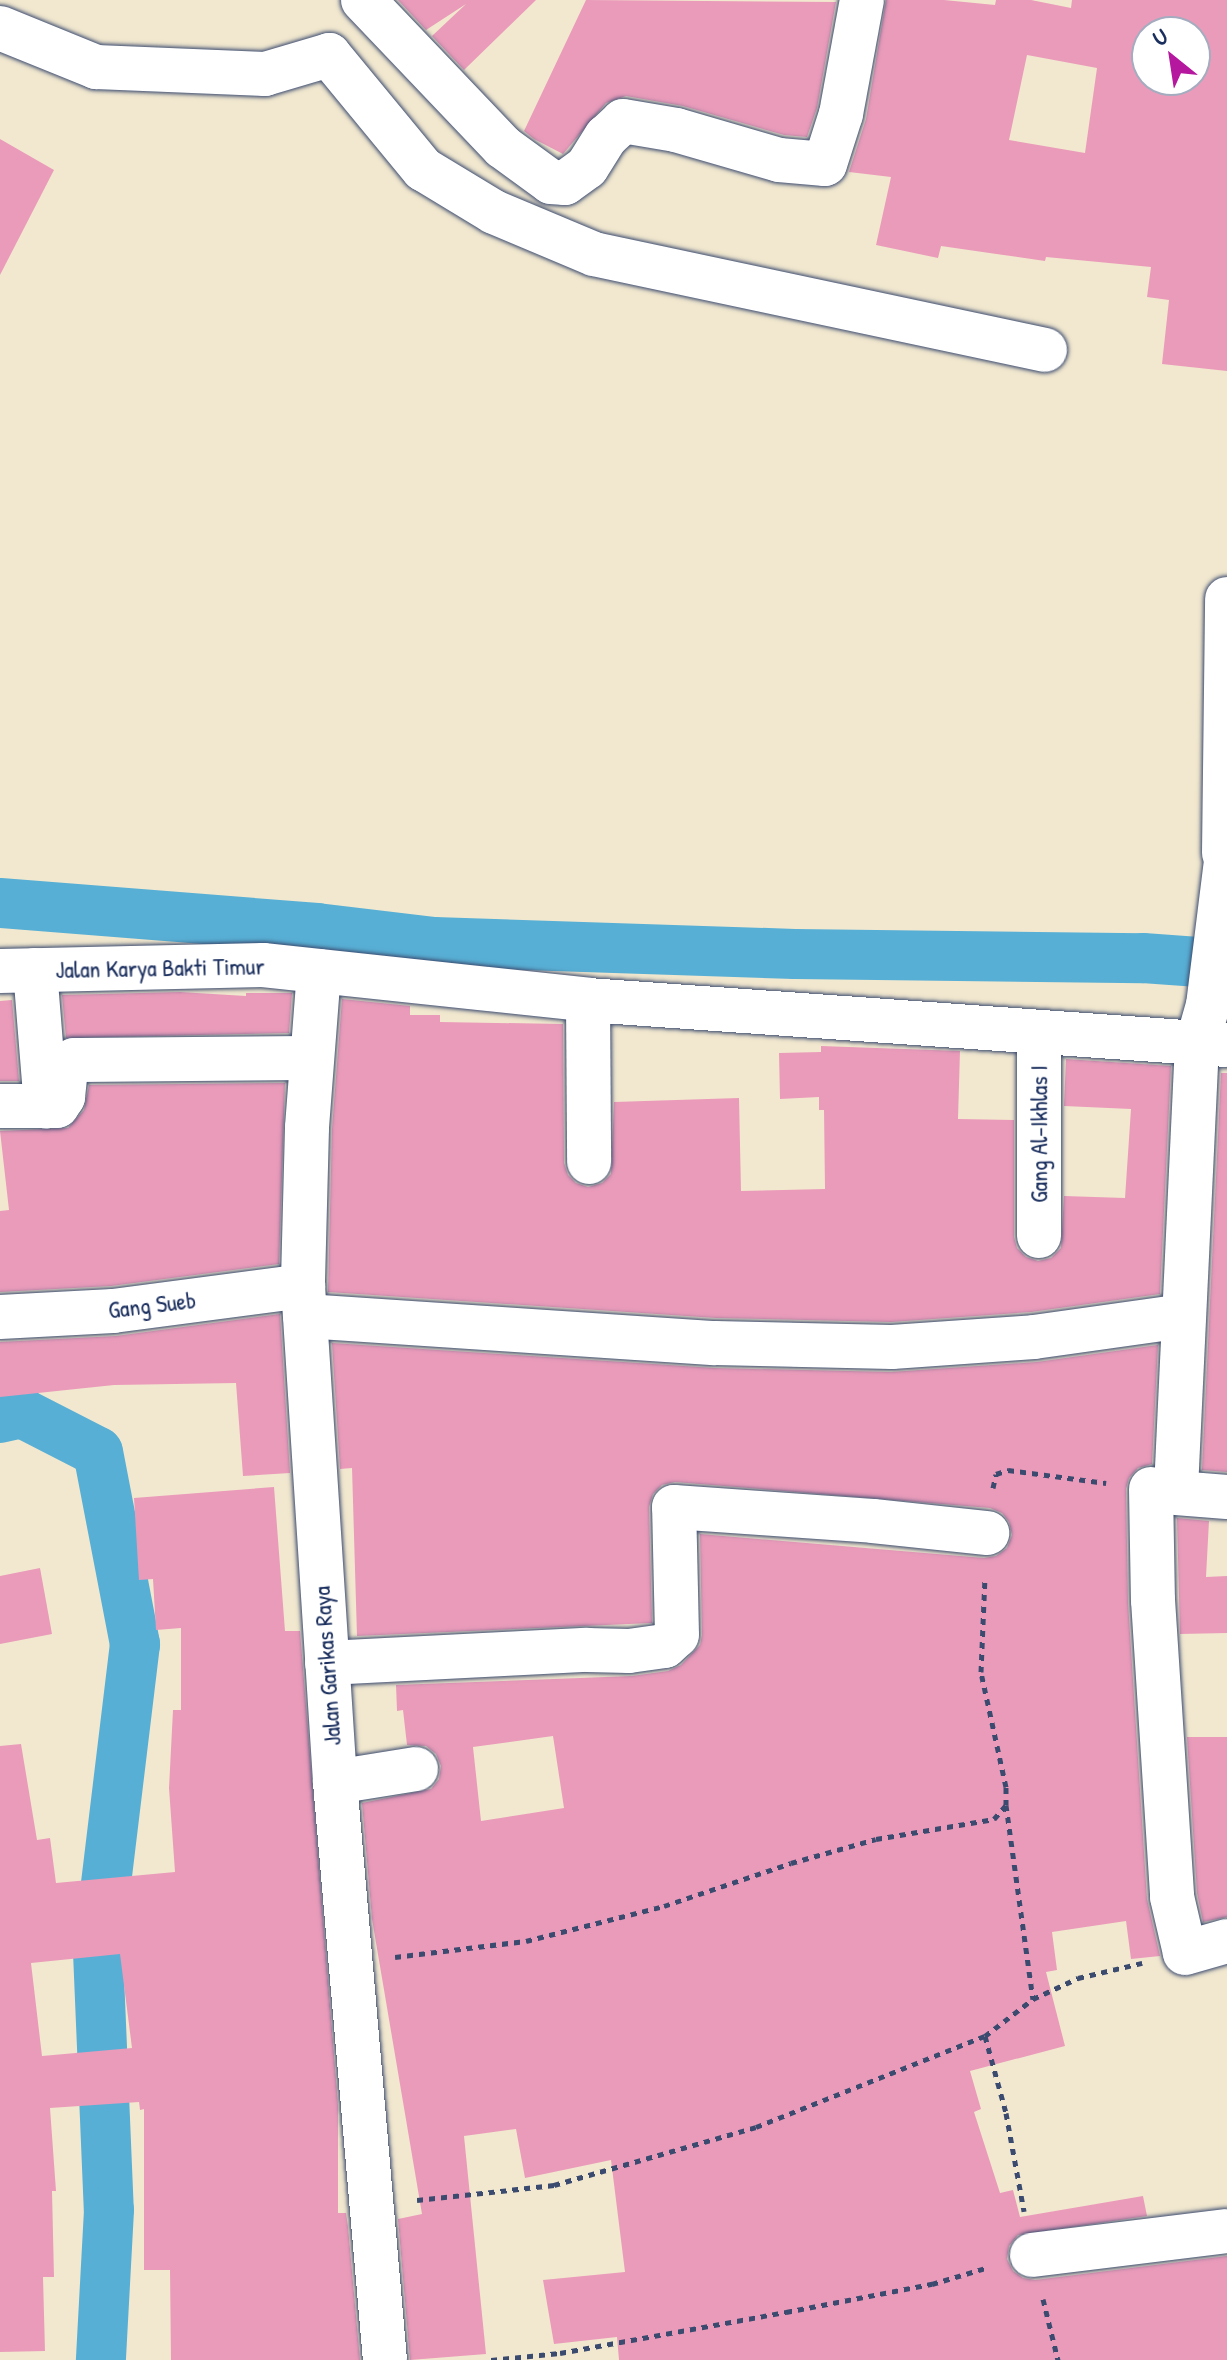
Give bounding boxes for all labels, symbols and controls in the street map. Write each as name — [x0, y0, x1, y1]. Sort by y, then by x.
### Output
north arrow — [1131, 16, 1211, 96]
text: U — [1147, 21, 1173, 53]
street label: Jalan Karya Bakti Timur — [55, 952, 265, 984]
street label: Gang Al-Ikhlas I — [1025, 1065, 1053, 1203]
street label: Gang Sueb — [107, 1285, 197, 1325]
street label: Jalan Garikas Raya — [307, 1585, 347, 1747]

